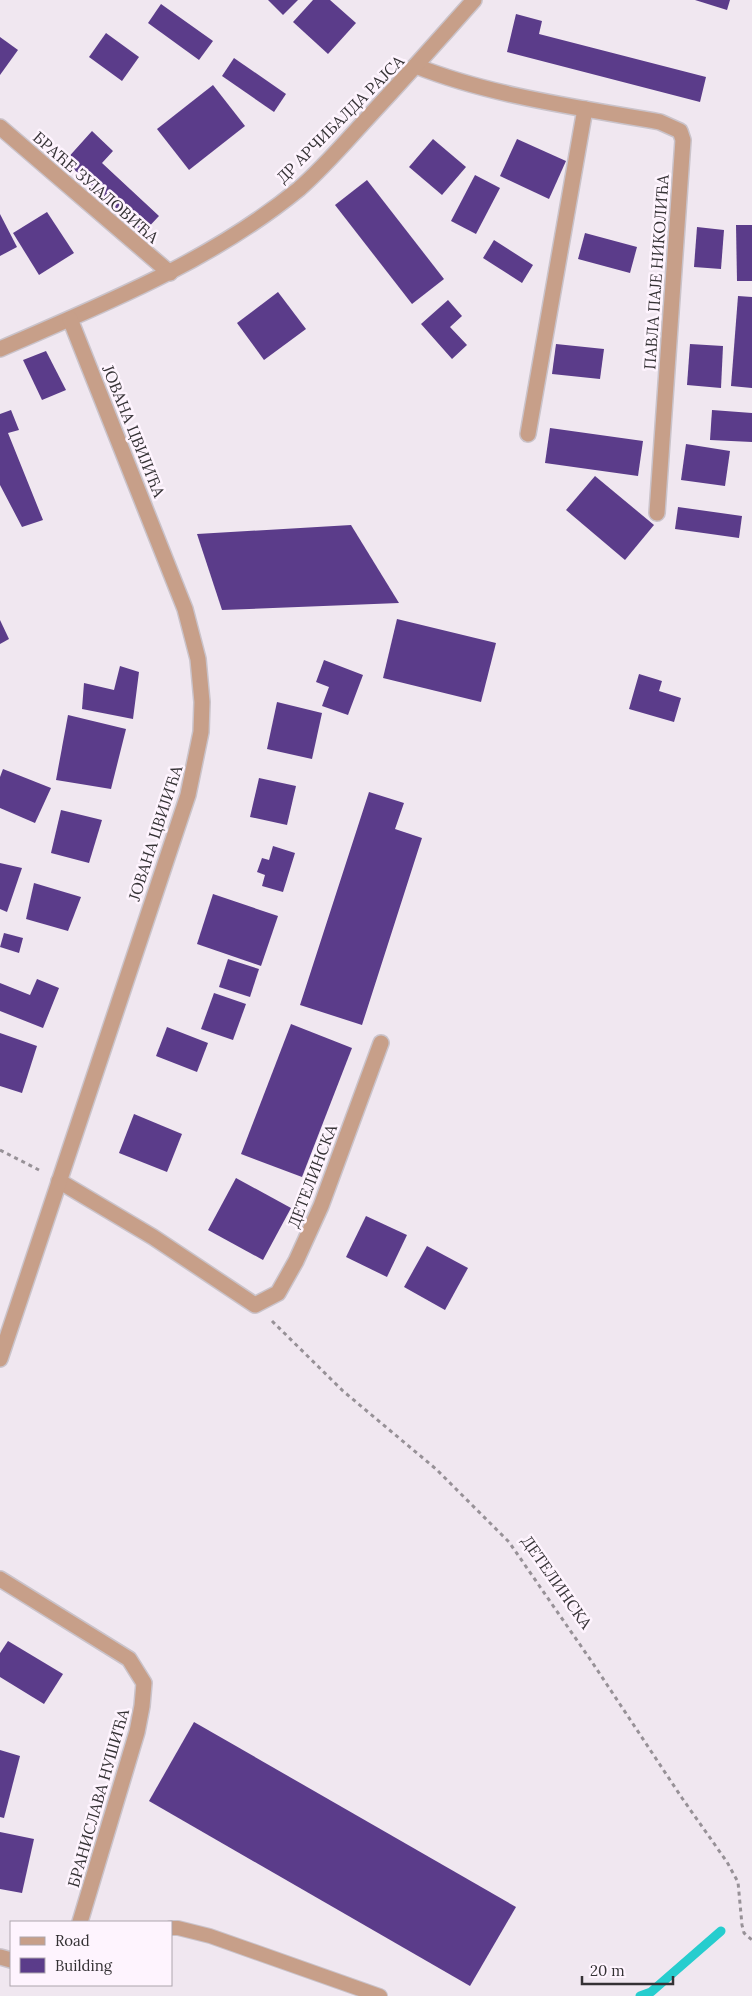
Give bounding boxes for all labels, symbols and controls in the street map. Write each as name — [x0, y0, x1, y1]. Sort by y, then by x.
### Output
street label: ДР АРЧИБАЛДА РАЈСА — [272, 50, 409, 187]
street label: БРАЋЕ ЗУЈАЛОВИЋА — [29, 127, 164, 248]
street label: ПАВЛА ПАЈЕ НИКОЛИЋА — [639, 173, 673, 370]
street label: ЈОВАНА ЦВИЈИЋА — [98, 361, 170, 501]
street label: ЈОВАНА ЦВИЈИЋА — [123, 762, 187, 904]
street label: ДЕТЕЛИНСКА — [283, 1120, 341, 1231]
street label: ДЕТЕЛИНСКА — [517, 1531, 597, 1633]
street label: БРАНИСЛАВА НУШИЋА — [63, 1705, 133, 1890]
legend — [10, 1921, 172, 1986]
text: Road — [55, 1931, 90, 1950]
scale bar — [582, 1954, 673, 1986]
text: Building — [55, 1956, 113, 1975]
text: 20 m — [590, 1961, 625, 1980]

